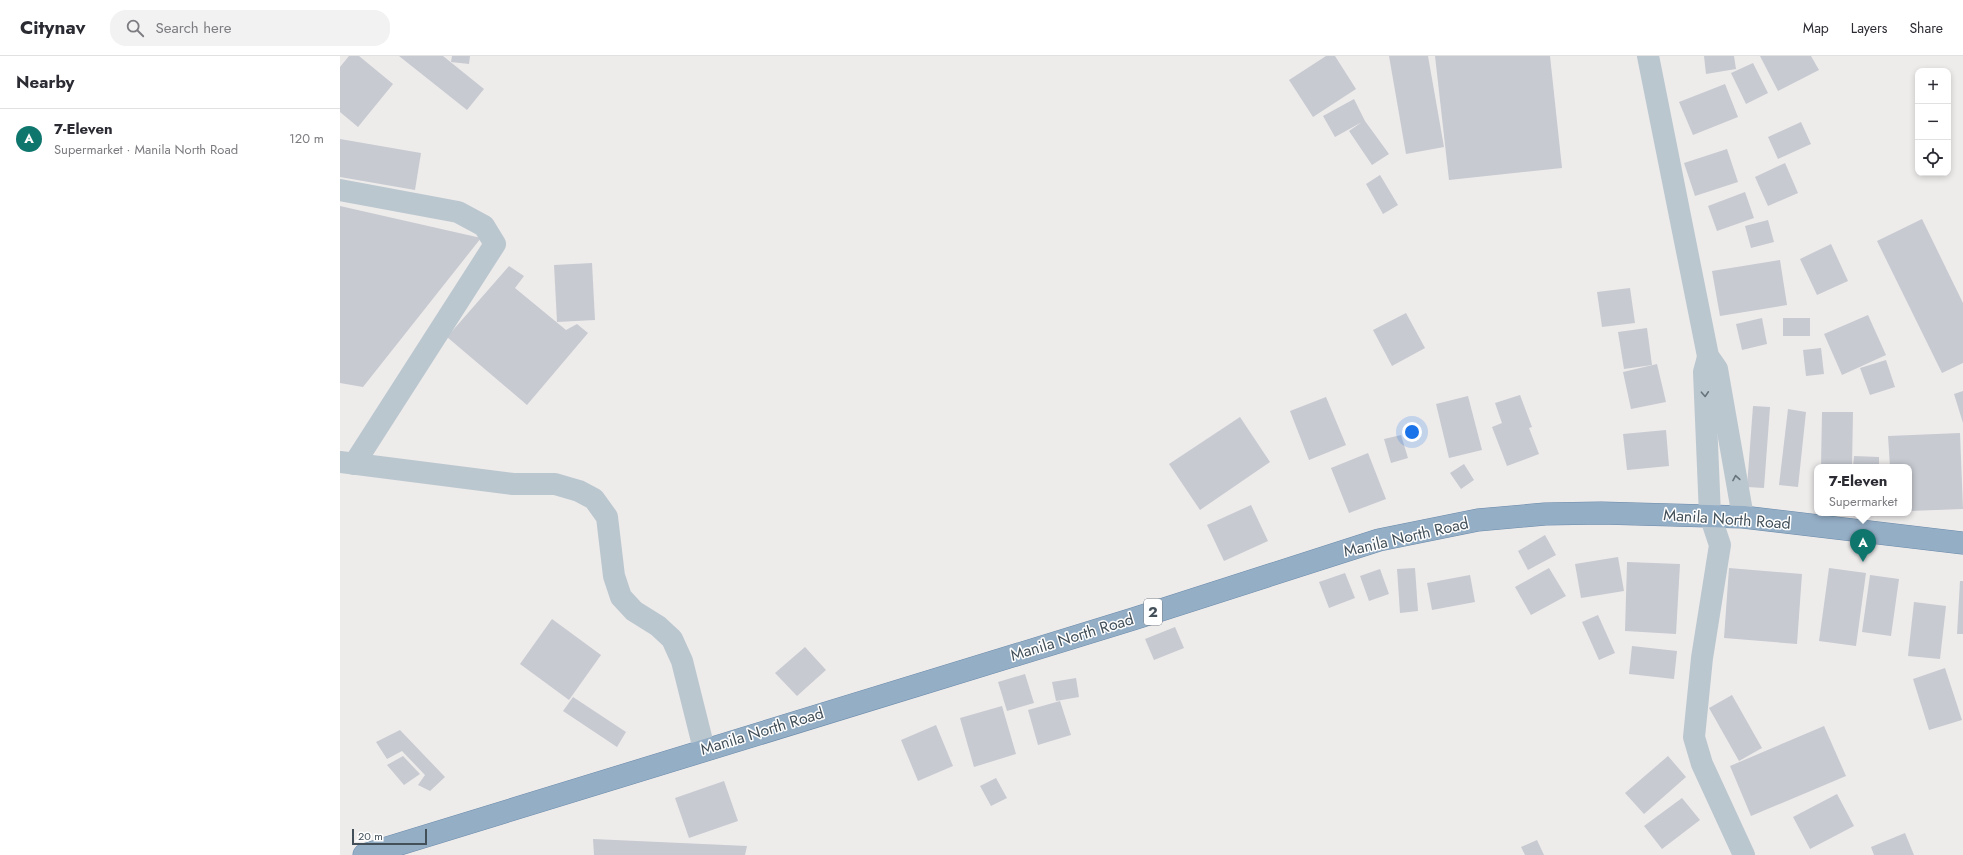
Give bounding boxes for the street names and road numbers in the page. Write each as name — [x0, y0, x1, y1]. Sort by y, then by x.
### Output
street label: Manila North Road — [1663, 503, 1791, 535]
street label: Manila North Road — [1341, 511, 1471, 563]
road number: 2 — [1144, 599, 1162, 625]
street label: Manila North Road — [1008, 607, 1136, 667]
street label: Manila North Road — [698, 701, 826, 761]

